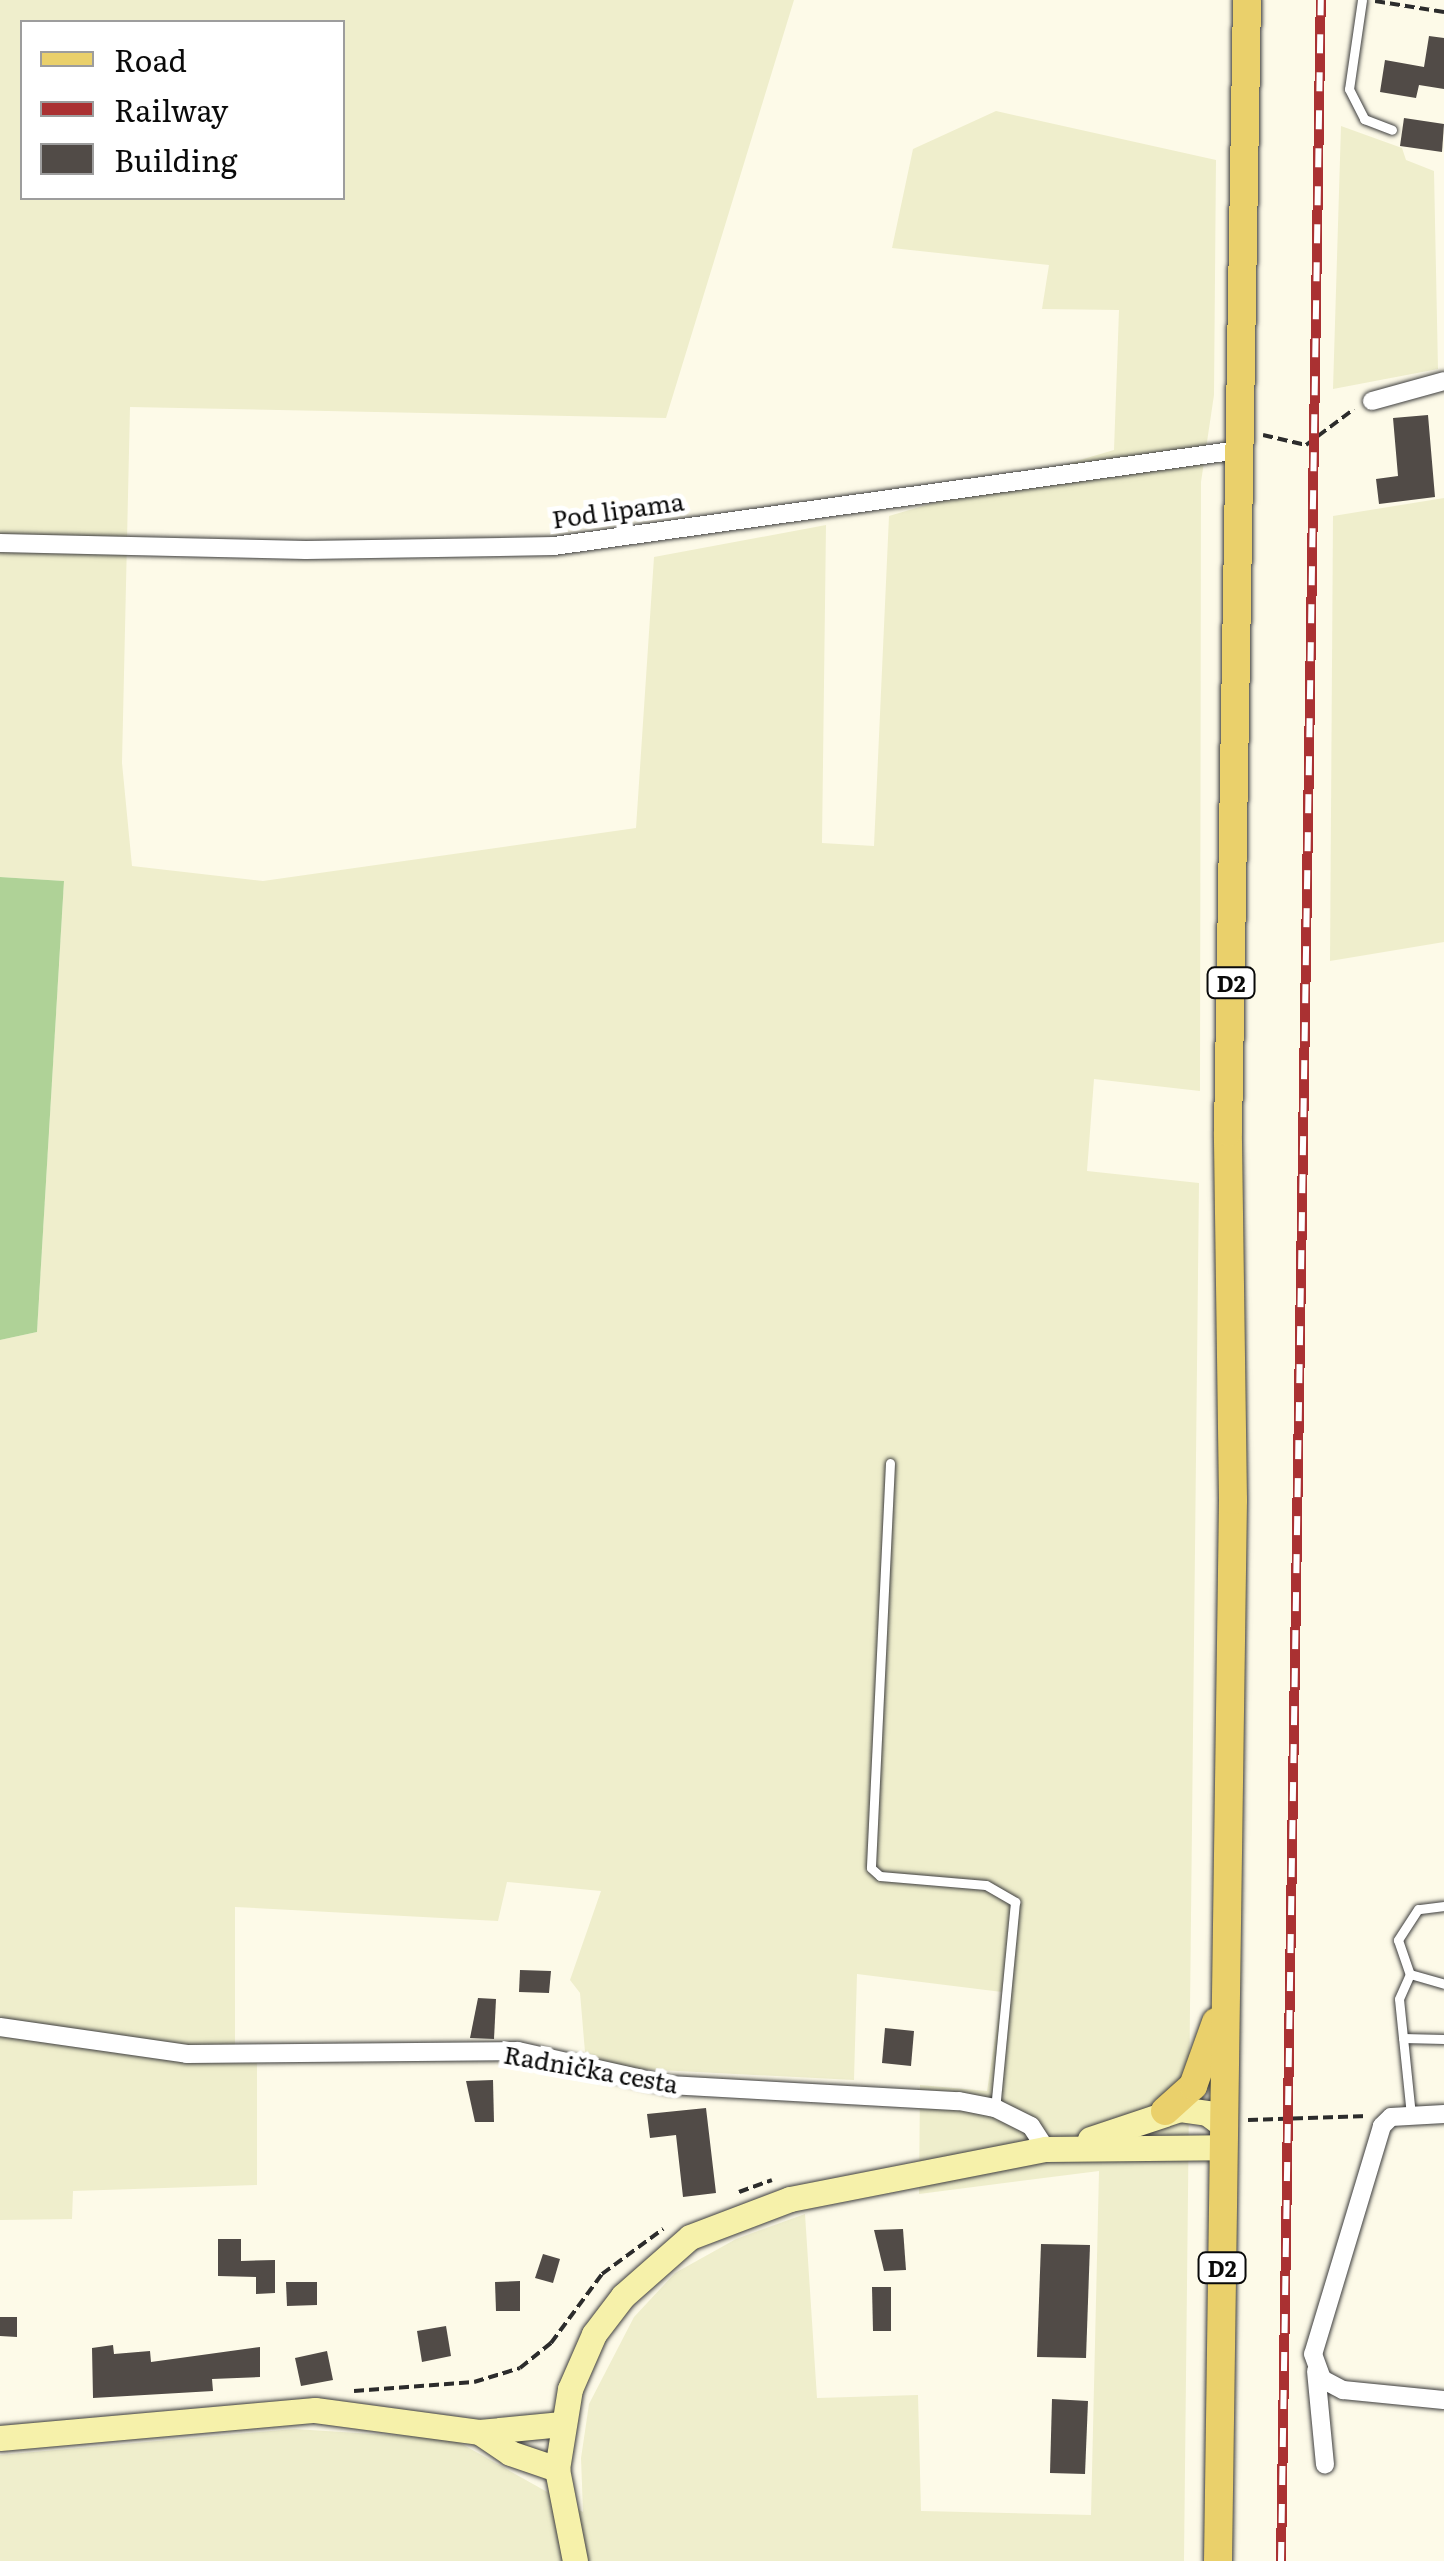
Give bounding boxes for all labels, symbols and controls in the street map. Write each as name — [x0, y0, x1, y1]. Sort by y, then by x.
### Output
legend — [20, 20, 345, 200]
text: Road — [114, 37, 187, 81]
text: Railway — [114, 87, 228, 131]
text: Building — [114, 137, 238, 181]
street label: Pod lipama — [550, 486, 686, 534]
road number: D2 — [1206, 966, 1256, 1000]
street label: Radnička cesta — [502, 2039, 680, 2099]
road number: D2 — [1197, 2251, 1247, 2285]

